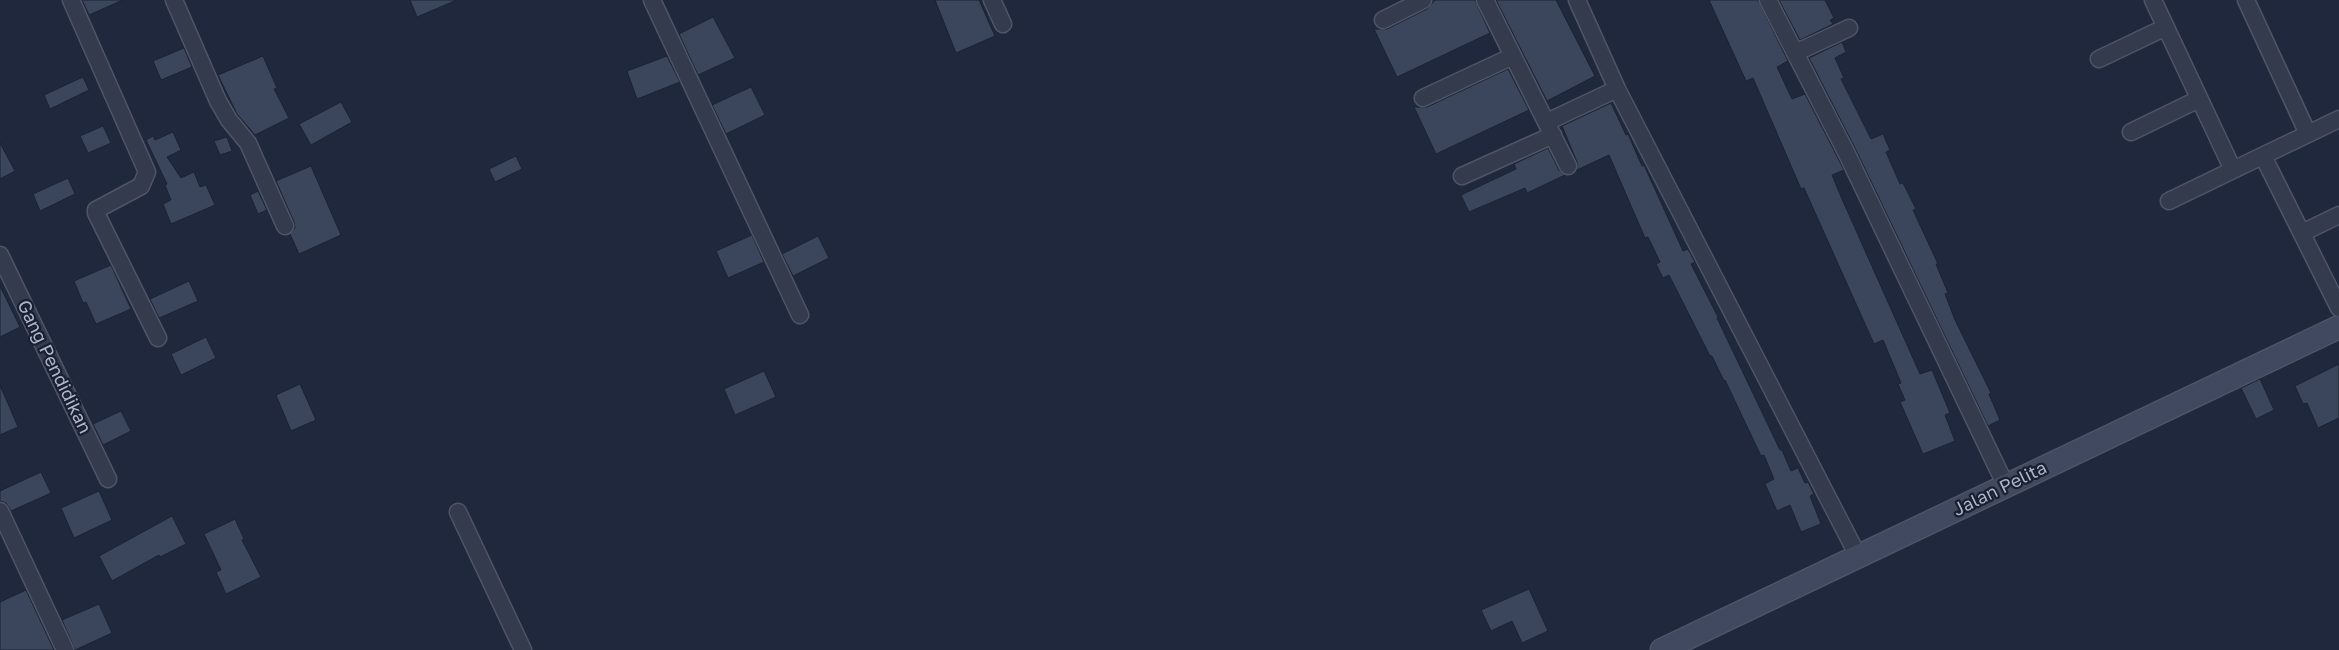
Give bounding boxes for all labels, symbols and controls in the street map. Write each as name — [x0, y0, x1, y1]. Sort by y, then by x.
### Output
street label: Gang Pendidikan — [12, 297, 96, 437]
street label: Jalan Pelita — [1950, 457, 2050, 521]

